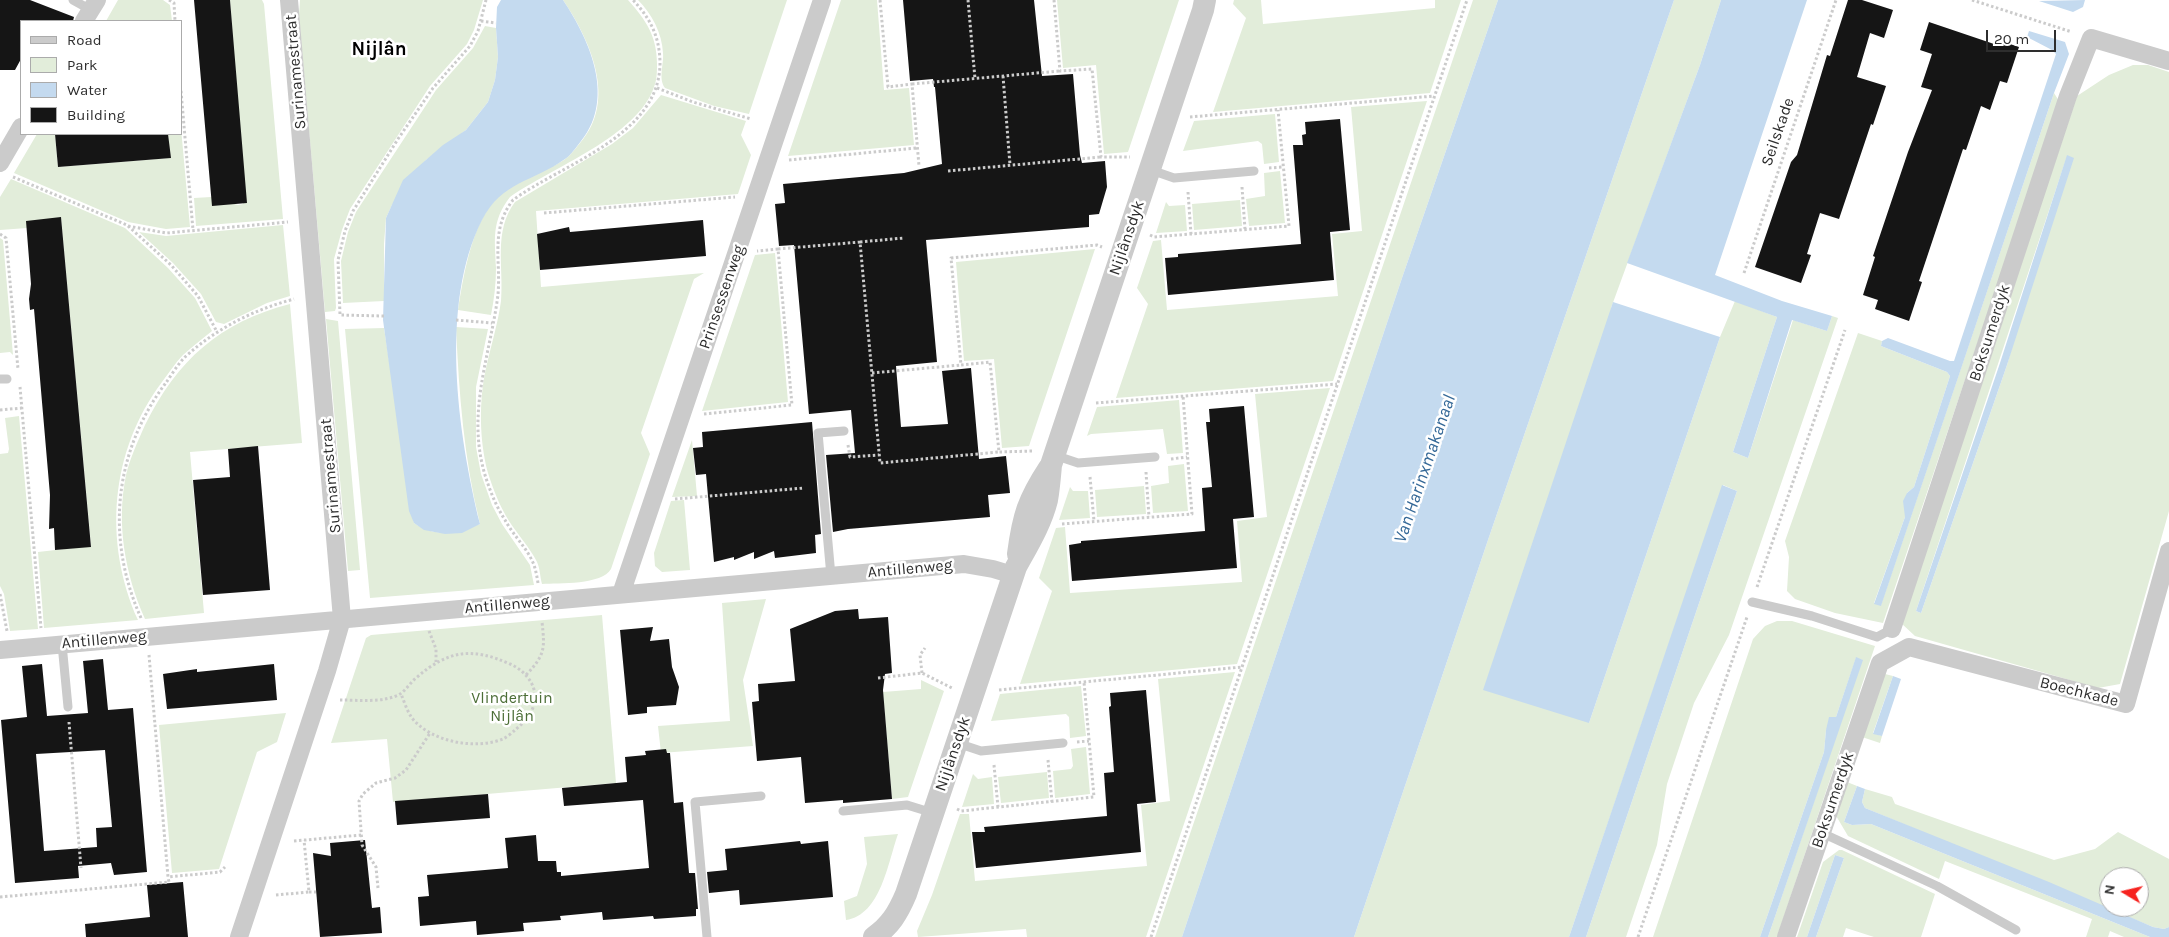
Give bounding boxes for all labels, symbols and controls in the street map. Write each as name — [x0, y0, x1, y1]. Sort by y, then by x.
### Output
street label: Surinamestraat — [281, 14, 311, 130]
legend — [20, 20, 182, 135]
scale bar — [1989, 20, 2059, 52]
text: 20 m — [1994, 30, 2029, 48]
text: Road — [67, 31, 102, 49]
district label: Nijlân — [352, 39, 406, 61]
text: Park — [67, 56, 97, 74]
text: Water — [67, 81, 107, 99]
street label: Seilskade — [1757, 95, 1799, 169]
text: Building — [67, 106, 125, 124]
street label: Nijlânsdyk — [1105, 198, 1149, 278]
street label: Prinsessenweg — [695, 242, 749, 352]
street label: Boksumerdyk — [1965, 282, 2015, 384]
water label: Van Harinxmakanaal — [1390, 392, 1460, 546]
street label: Surinamestraat — [316, 418, 346, 534]
street label: Antillenweg — [867, 556, 953, 582]
street label: Antillenweg — [464, 592, 550, 618]
street label: Antillenweg — [61, 627, 147, 653]
street label: Boechkade — [2038, 673, 2120, 711]
park label: Vlindertuin Nijlân — [471, 688, 553, 726]
street label: Nijlânsdyk — [931, 714, 975, 794]
street label: Boksumerdyk — [1808, 749, 1858, 851]
north arrow — [2099, 867, 2149, 917]
text: N — [2100, 883, 2119, 896]

